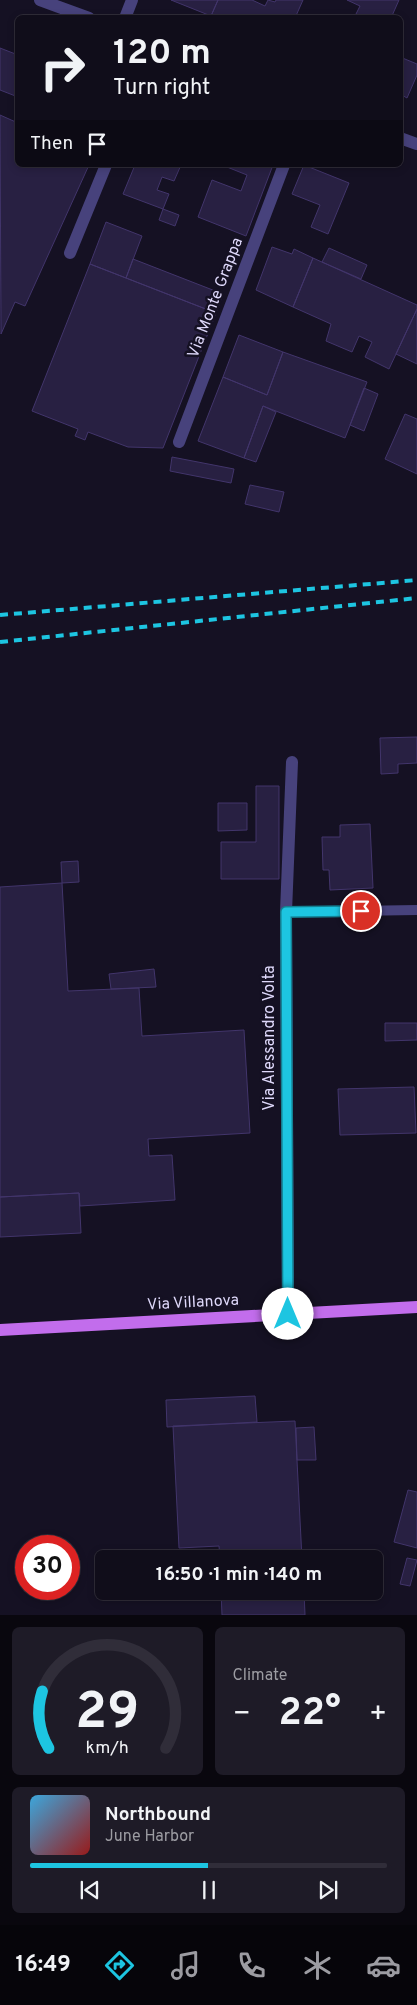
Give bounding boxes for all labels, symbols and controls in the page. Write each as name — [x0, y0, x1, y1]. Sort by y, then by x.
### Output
text: 120 m — [113, 32, 211, 76]
icon: right — [30, 35, 95, 100]
text: Turn right — [113, 75, 210, 102]
icon: arrive — [83, 130, 111, 158]
text: Then — [30, 132, 73, 156]
street label: Via Monte Grappa — [184, 235, 248, 361]
pin — [340, 890, 382, 932]
icon: arrive — [347, 897, 375, 925]
street label: Via Alessandro Volta — [260, 965, 280, 1111]
position arrow — [261, 1287, 313, 1339]
street label: Via Villanova — [147, 1291, 239, 1315]
speed limit sign: 30 — [15, 1535, 80, 1600]
text: 16:50 · 1 min · 140 m — [156, 1563, 322, 1587]
text: Climate — [233, 1666, 287, 1686]
text: 29 — [75, 1681, 139, 1747]
text: 22° — [279, 1690, 341, 1739]
text: − — [233, 1697, 251, 1733]
text: + — [369, 1697, 387, 1733]
text: km/h — [86, 1737, 129, 1760]
text: Northbound — [105, 1803, 211, 1827]
text: June Harbor — [105, 1827, 194, 1847]
icon: previous — [76, 1876, 104, 1904]
icon: pause — [195, 1876, 223, 1904]
icon: next — [314, 1876, 342, 1904]
icon: directions — [102, 1948, 137, 1983]
icon: music — [168, 1948, 203, 1983]
icon: phone — [234, 1948, 269, 1983]
icon: climate — [300, 1948, 335, 1983]
icon: car — [366, 1948, 401, 1983]
text: 16:49 — [16, 1952, 71, 1979]

